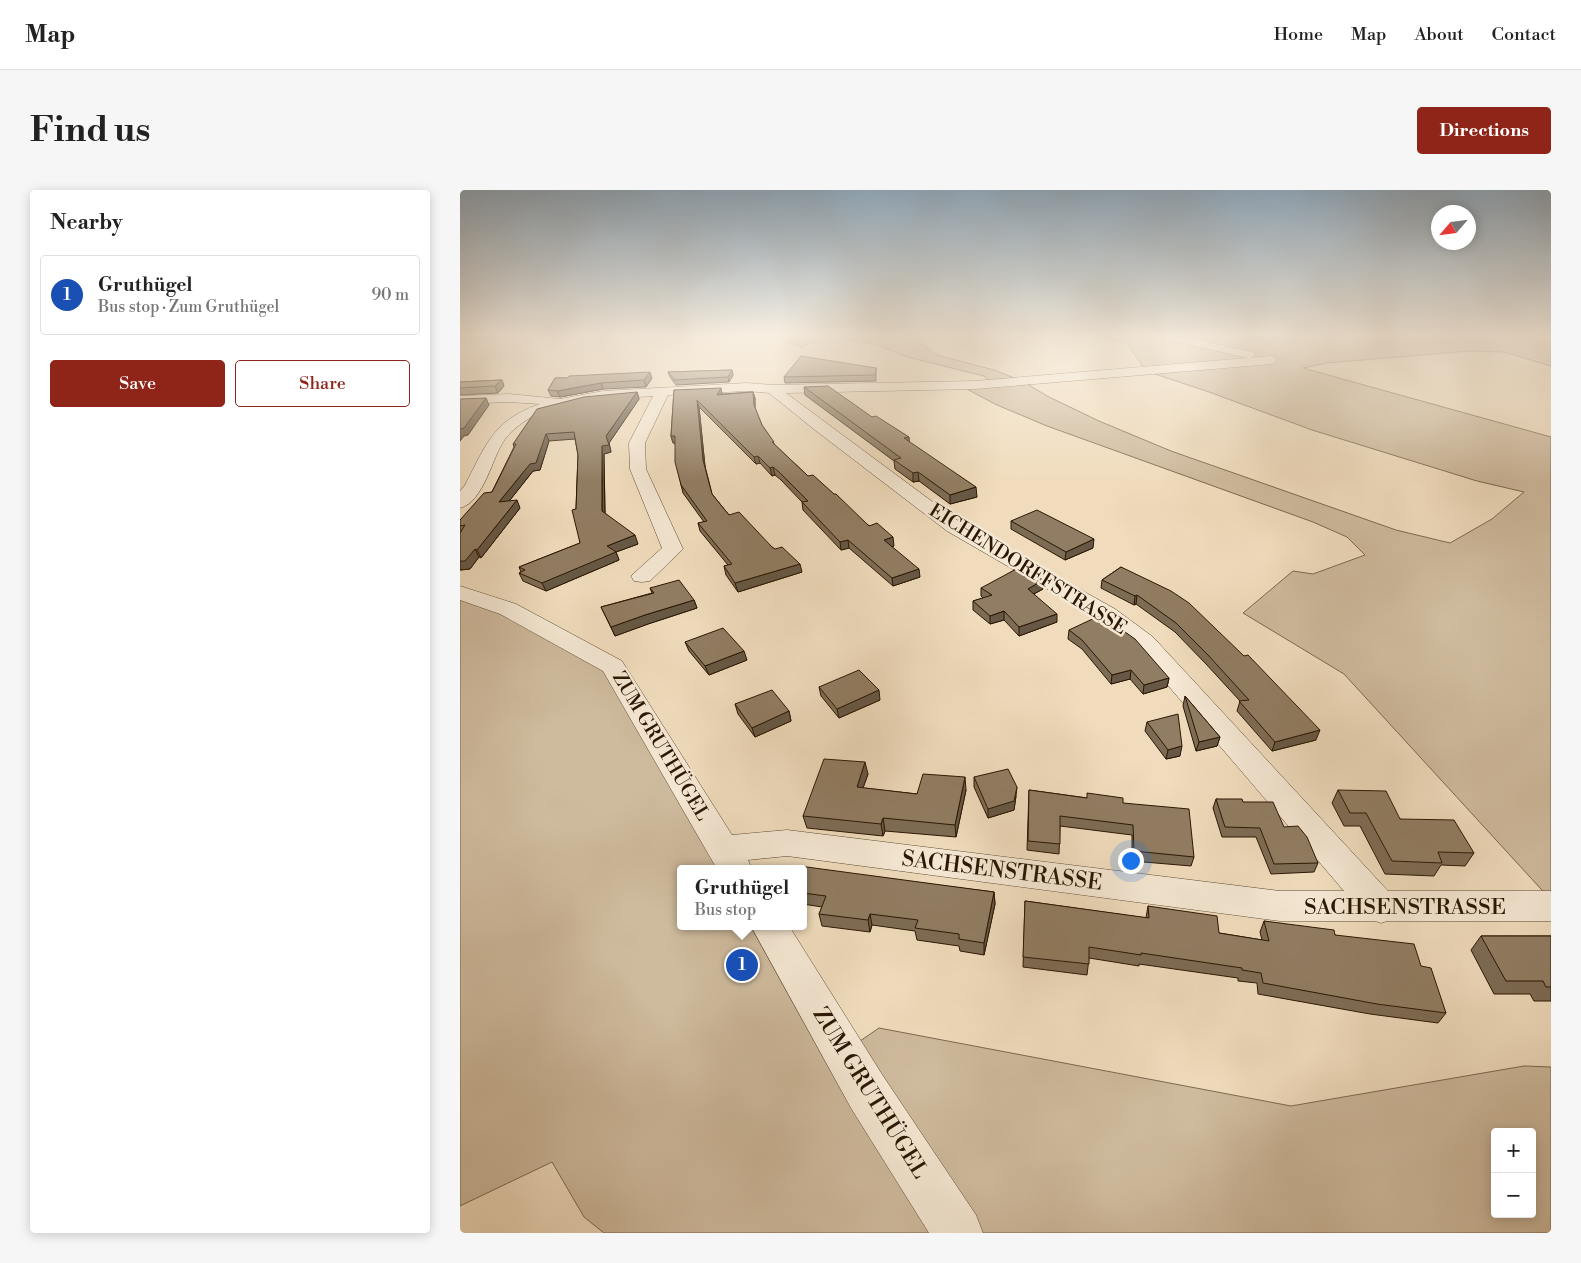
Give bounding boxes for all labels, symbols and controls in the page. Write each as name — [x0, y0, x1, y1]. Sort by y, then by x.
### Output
text: Map — [25, 20, 75, 50]
text: Home — [1274, 23, 1323, 46]
text: Map — [1351, 23, 1387, 46]
text: About — [1415, 23, 1464, 46]
text: Contact — [1492, 23, 1556, 46]
button: Directions — [1417, 107, 1551, 154]
text: Find us — [30, 109, 150, 152]
north arrow — [1431, 205, 1476, 250]
text: Nearby — [50, 210, 123, 236]
text: Gruthügel — [98, 273, 193, 297]
text: 1 — [63, 285, 71, 305]
text: 90 m — [371, 285, 409, 305]
text: Bus stop · Zum Gruthügel — [98, 297, 279, 317]
button: Save — [50, 360, 225, 407]
button: Share — [235, 360, 410, 407]
street label: EICHENDORFFSTRASSE — [925, 498, 1131, 640]
street label: ZUM GRUTHÜGEL — [607, 667, 716, 825]
street label: SACHSENSTRASSE — [900, 845, 1104, 897]
your location — [1118, 848, 1144, 874]
popup — [677, 865, 807, 930]
text: Gruthügel — [695, 876, 789, 900]
street label: SACHSENSTRASSE — [1304, 894, 1506, 921]
text: Bus stop — [695, 900, 756, 920]
pin: 1 — [726, 946, 758, 984]
street label: ZUM GRUTHÜGEL — [806, 1002, 934, 1183]
map controls — [1491, 1128, 1536, 1218]
button: + — [1491, 1128, 1536, 1173]
button: − — [1491, 1173, 1536, 1218]

